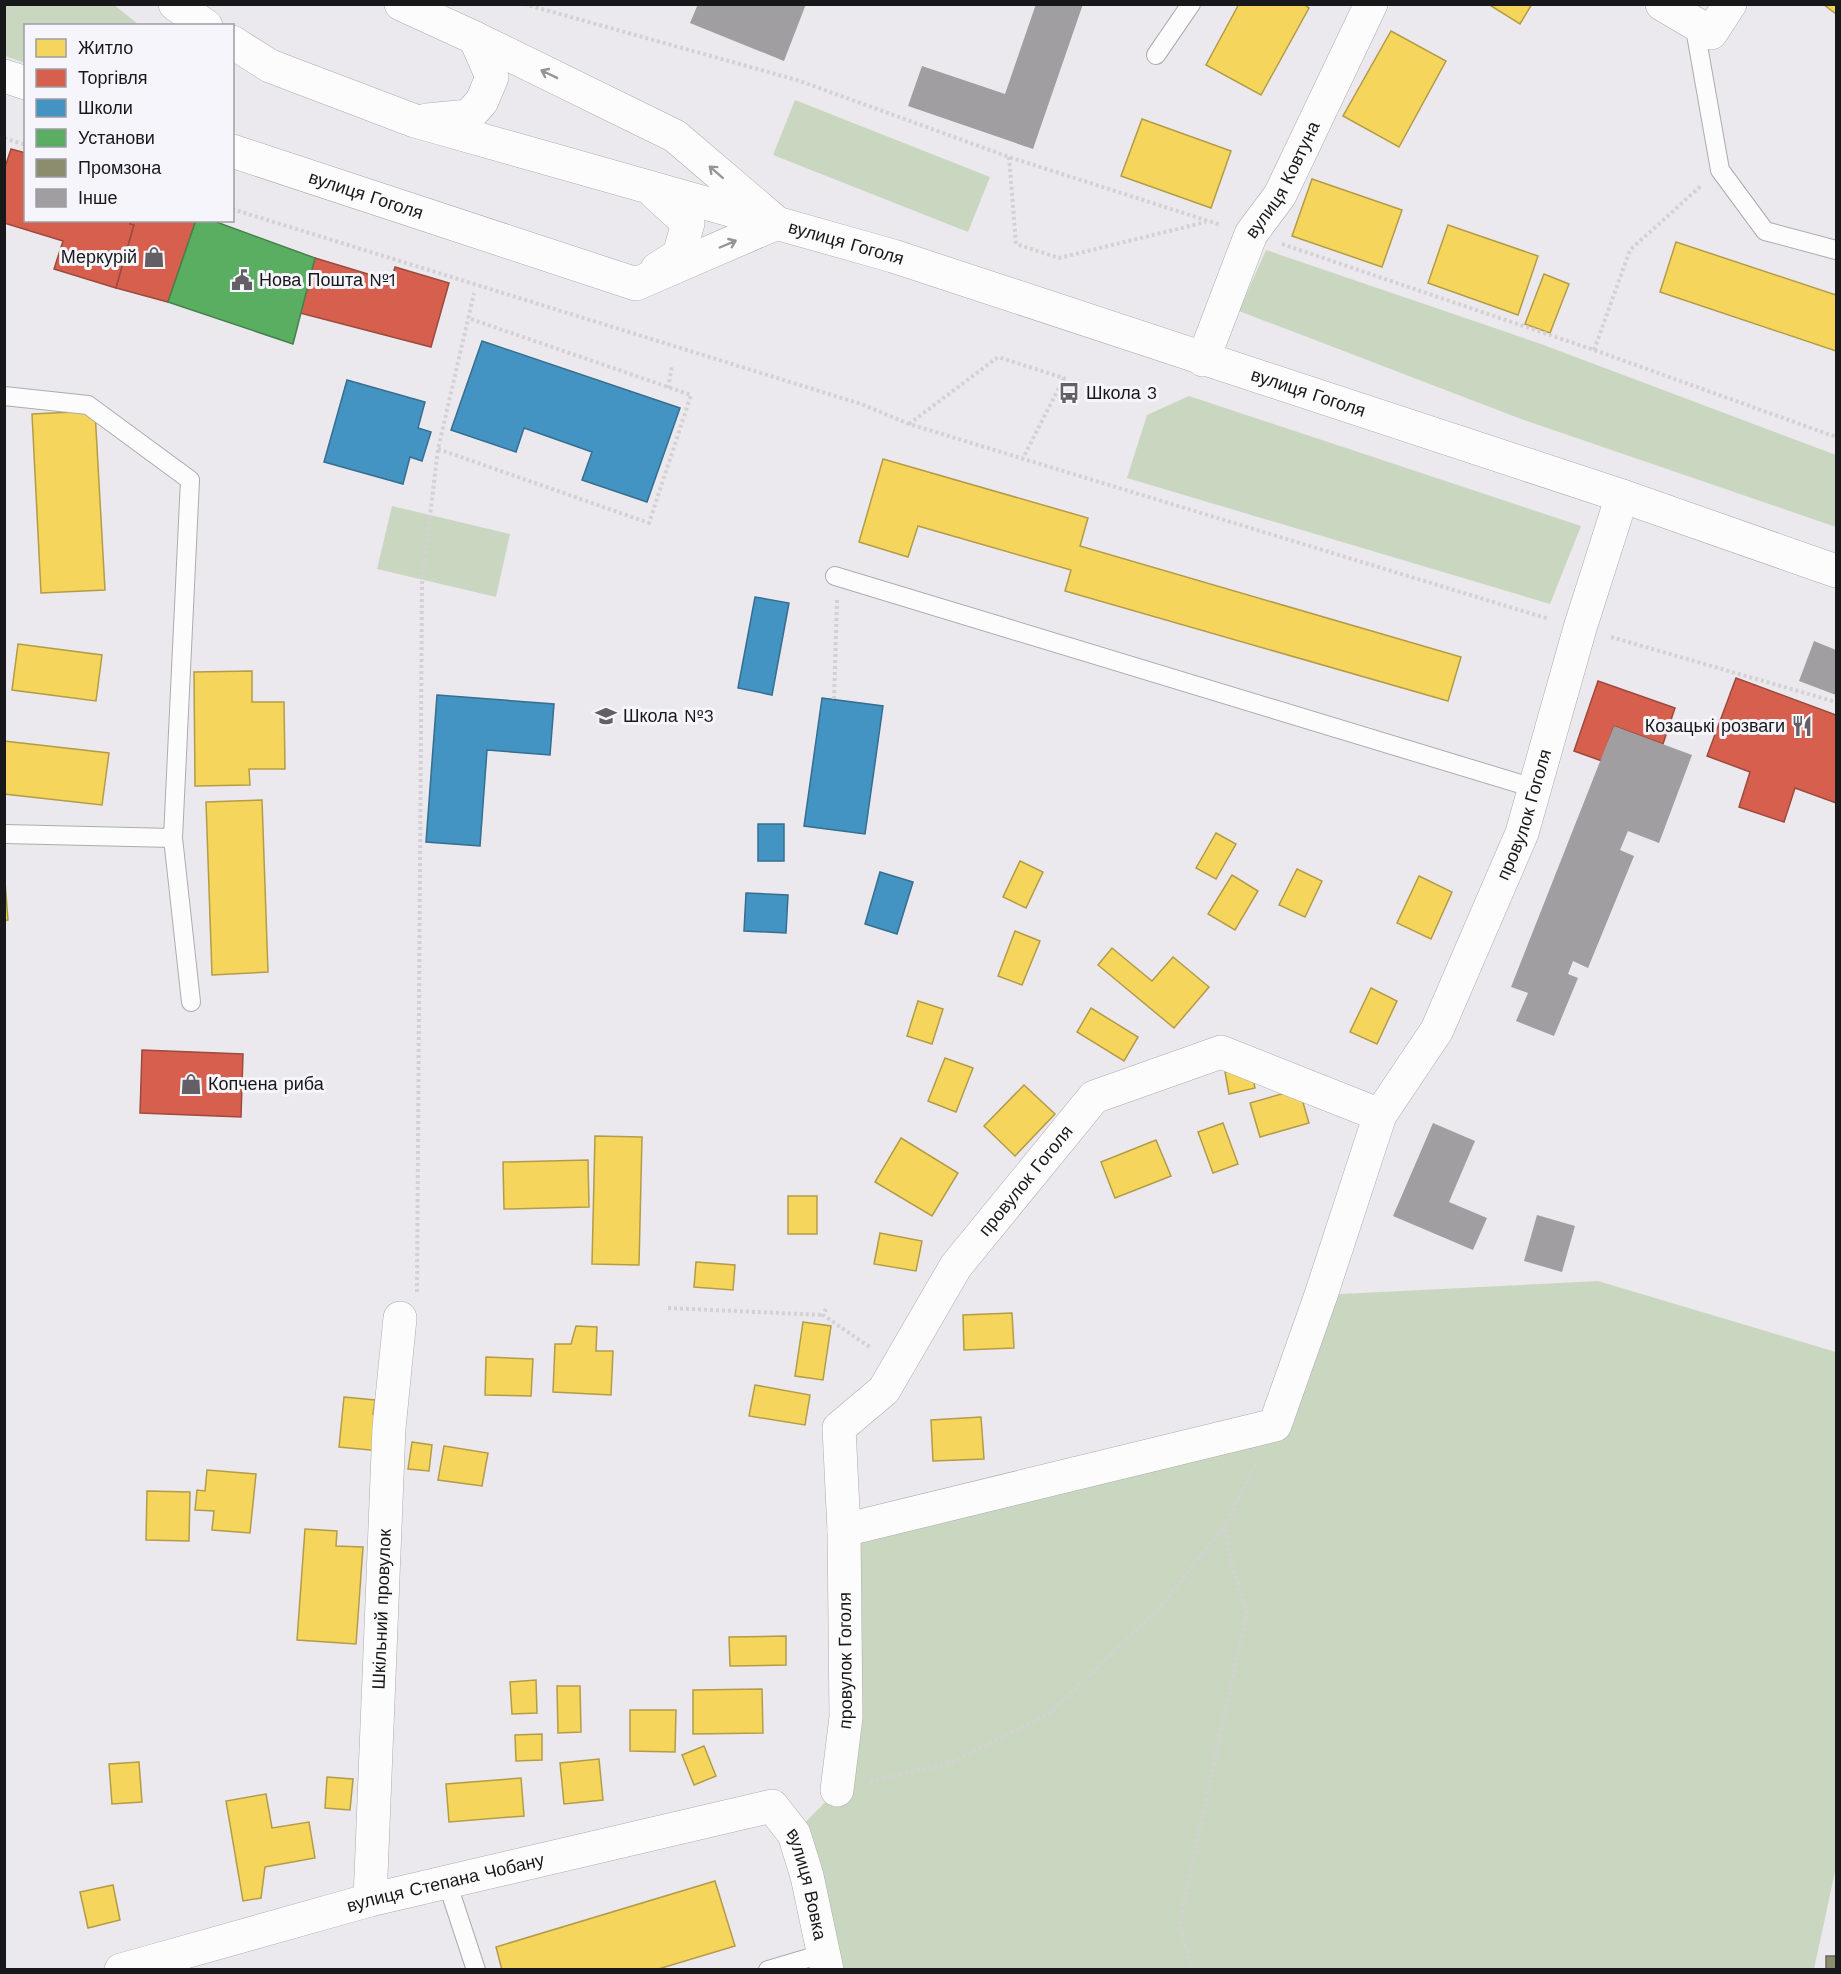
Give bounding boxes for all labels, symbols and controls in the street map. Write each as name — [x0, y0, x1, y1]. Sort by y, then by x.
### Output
legend — [24, 24, 234, 222]
text: Житло — [78, 37, 133, 58]
text: Торгівля — [78, 67, 148, 88]
one-way arrow — [541, 68, 558, 80]
text: Школи — [78, 97, 133, 118]
street label: вулиця Ковтуна — [1241, 117, 1324, 242]
text: Установи — [78, 127, 155, 148]
text: Промзона — [78, 157, 162, 178]
one-way arrow — [708, 165, 724, 178]
street label: вулиця Гоголя — [306, 166, 426, 223]
text: Інше — [78, 187, 117, 208]
street label: вулиця Гоголя — [786, 216, 907, 269]
one-way arrow — [719, 238, 737, 249]
shop icon: Меркурій — [142, 245, 166, 269]
place label: Меркурій — [61, 246, 137, 267]
public building icon: Нова Пошта №1 — [230, 268, 254, 292]
place label: Нова Пошта №1 — [259, 269, 396, 290]
street label: вулиця Гоголя — [1249, 364, 1368, 421]
bus stop icon: Школа 3 — [1057, 381, 1081, 405]
place label: Школа 3 — [1086, 382, 1157, 403]
school or university icon: Школа №3 — [594, 704, 618, 728]
place label: Школа №3 — [623, 705, 714, 726]
restaurant icon: Козацькі розваги — [1790, 714, 1814, 738]
place label: Козацькі розваги — [1645, 715, 1785, 736]
street label: провулок Гоголя — [1492, 747, 1555, 883]
shop icon: Копчена риба — [179, 1072, 203, 1096]
place label: Копчена риба — [208, 1073, 325, 1094]
street label: провулок Гоголя — [974, 1121, 1077, 1240]
street label: Шкільний провулок — [367, 1528, 395, 1690]
street label: провулок Гоголя — [834, 1592, 856, 1730]
street label: вулиця Вовка — [783, 1823, 832, 1943]
street label: вулиця Степана Чобану — [344, 1849, 546, 1916]

